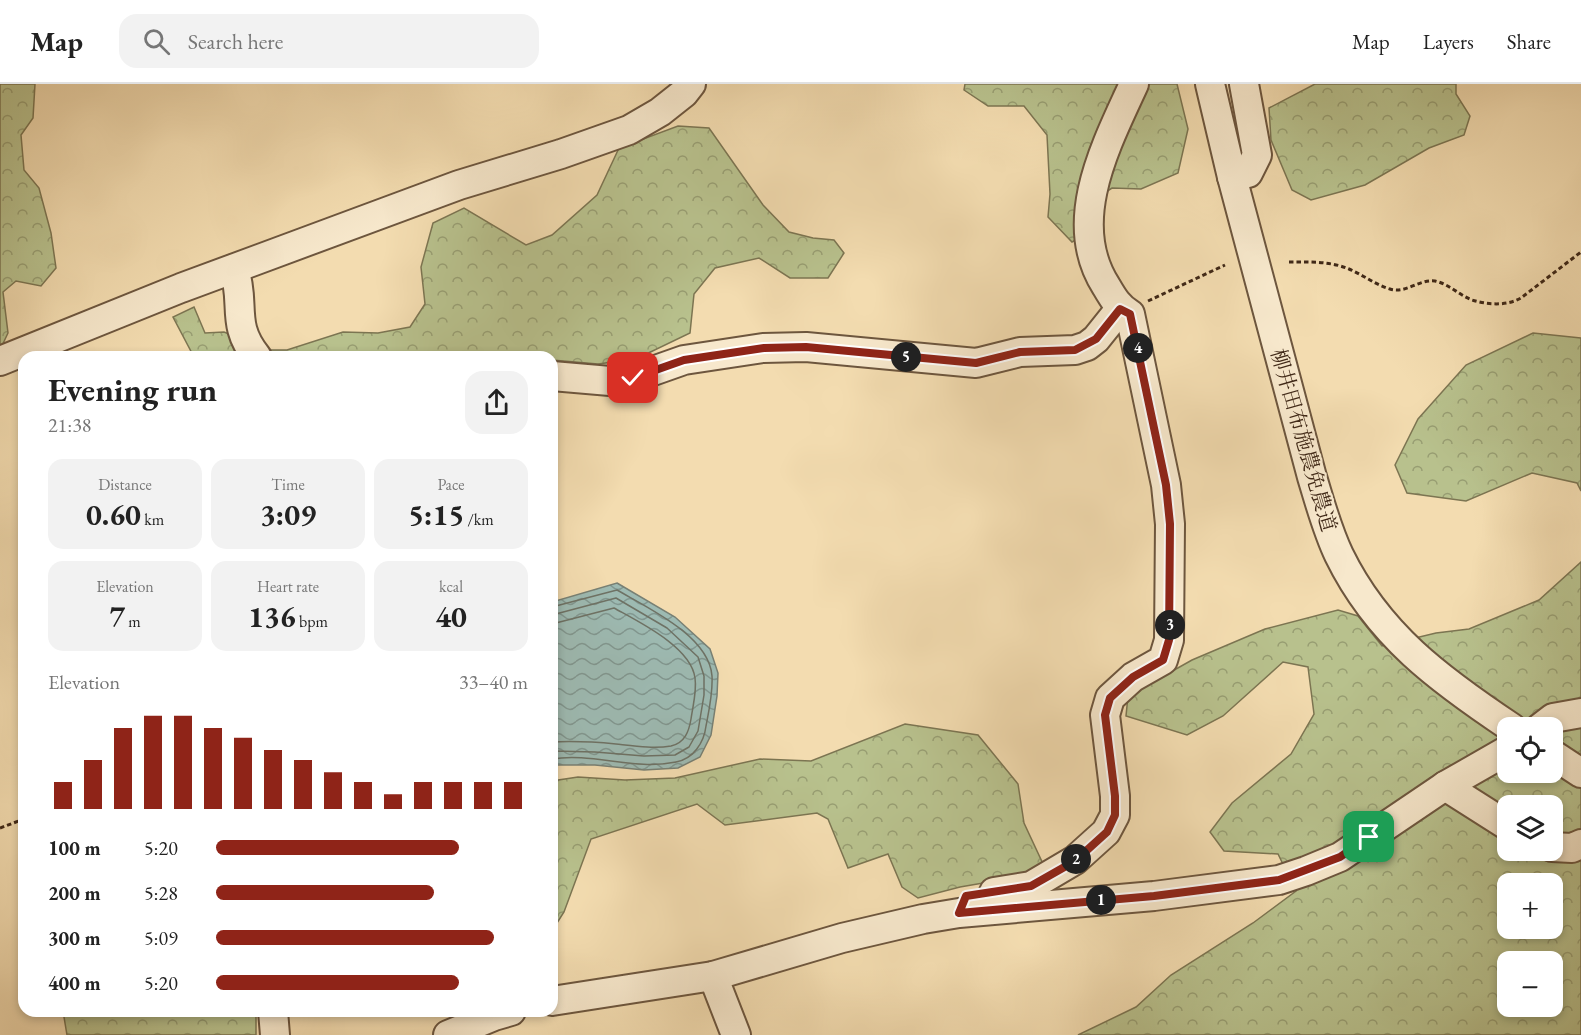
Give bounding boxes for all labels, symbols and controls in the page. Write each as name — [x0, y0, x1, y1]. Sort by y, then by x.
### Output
search box — [119, 14, 539, 68]
text: Map — [30, 23, 83, 59]
icon: search — [140, 25, 173, 58]
text: Search here — [188, 27, 283, 56]
text: Map — [1352, 28, 1390, 55]
text: Layers — [1423, 28, 1474, 55]
text: Share — [1507, 28, 1551, 55]
pin: 4 — [1123, 333, 1153, 363]
text: 4 — [1134, 337, 1142, 358]
pin: 5 — [891, 342, 921, 372]
street label: 柳井田布施農免農道 — [1265, 345, 1343, 535]
text: 5 — [902, 346, 910, 367]
pin — [607, 352, 658, 403]
icon: check — [616, 361, 649, 394]
text: Evening run — [48, 368, 217, 411]
button: share — [465, 371, 528, 434]
text: 21:38 — [48, 412, 91, 438]
text: Distance — [98, 474, 152, 495]
text: Time — [271, 474, 305, 495]
text: Pace — [438, 474, 464, 495]
text: 0.60 — [86, 495, 141, 534]
text: 3:09 — [260, 495, 316, 534]
text: 5:15 — [408, 495, 464, 534]
text: km — [141, 509, 164, 530]
text: /km — [464, 509, 494, 530]
text: Elevation — [96, 576, 154, 597]
text: Heart rate — [257, 576, 319, 597]
text: kcal — [439, 576, 463, 597]
text: 7 — [109, 597, 125, 636]
text: 136 — [248, 597, 296, 636]
text: 40 — [435, 597, 467, 636]
pin: 3 — [1155, 610, 1185, 640]
text: m — [125, 611, 141, 632]
text: bpm — [296, 611, 328, 632]
text: 3 — [1166, 614, 1174, 635]
text: Elevation — [48, 669, 120, 695]
text: 33–40 m — [459, 669, 528, 695]
map controls — [1497, 717, 1563, 1017]
button: locate — [1497, 717, 1563, 783]
button: layers — [1497, 795, 1563, 861]
pin — [1343, 811, 1394, 862]
icon: arrive — [1352, 820, 1385, 853]
text: 100 m — [48, 835, 101, 861]
text: 5:20 — [144, 835, 178, 861]
pin: 2 — [1061, 844, 1091, 874]
text: 2 — [1072, 848, 1080, 869]
button: + — [1497, 873, 1563, 939]
text: 200 m — [48, 880, 101, 906]
text: 5:28 — [144, 880, 178, 906]
pin: 1 — [1086, 885, 1116, 915]
text: 1 — [1097, 889, 1105, 910]
text: 300 m — [48, 925, 101, 951]
text: 5:09 — [144, 925, 178, 951]
button: − — [1497, 951, 1563, 1017]
text: 400 m — [48, 970, 101, 996]
text: 5:20 — [144, 970, 178, 996]

